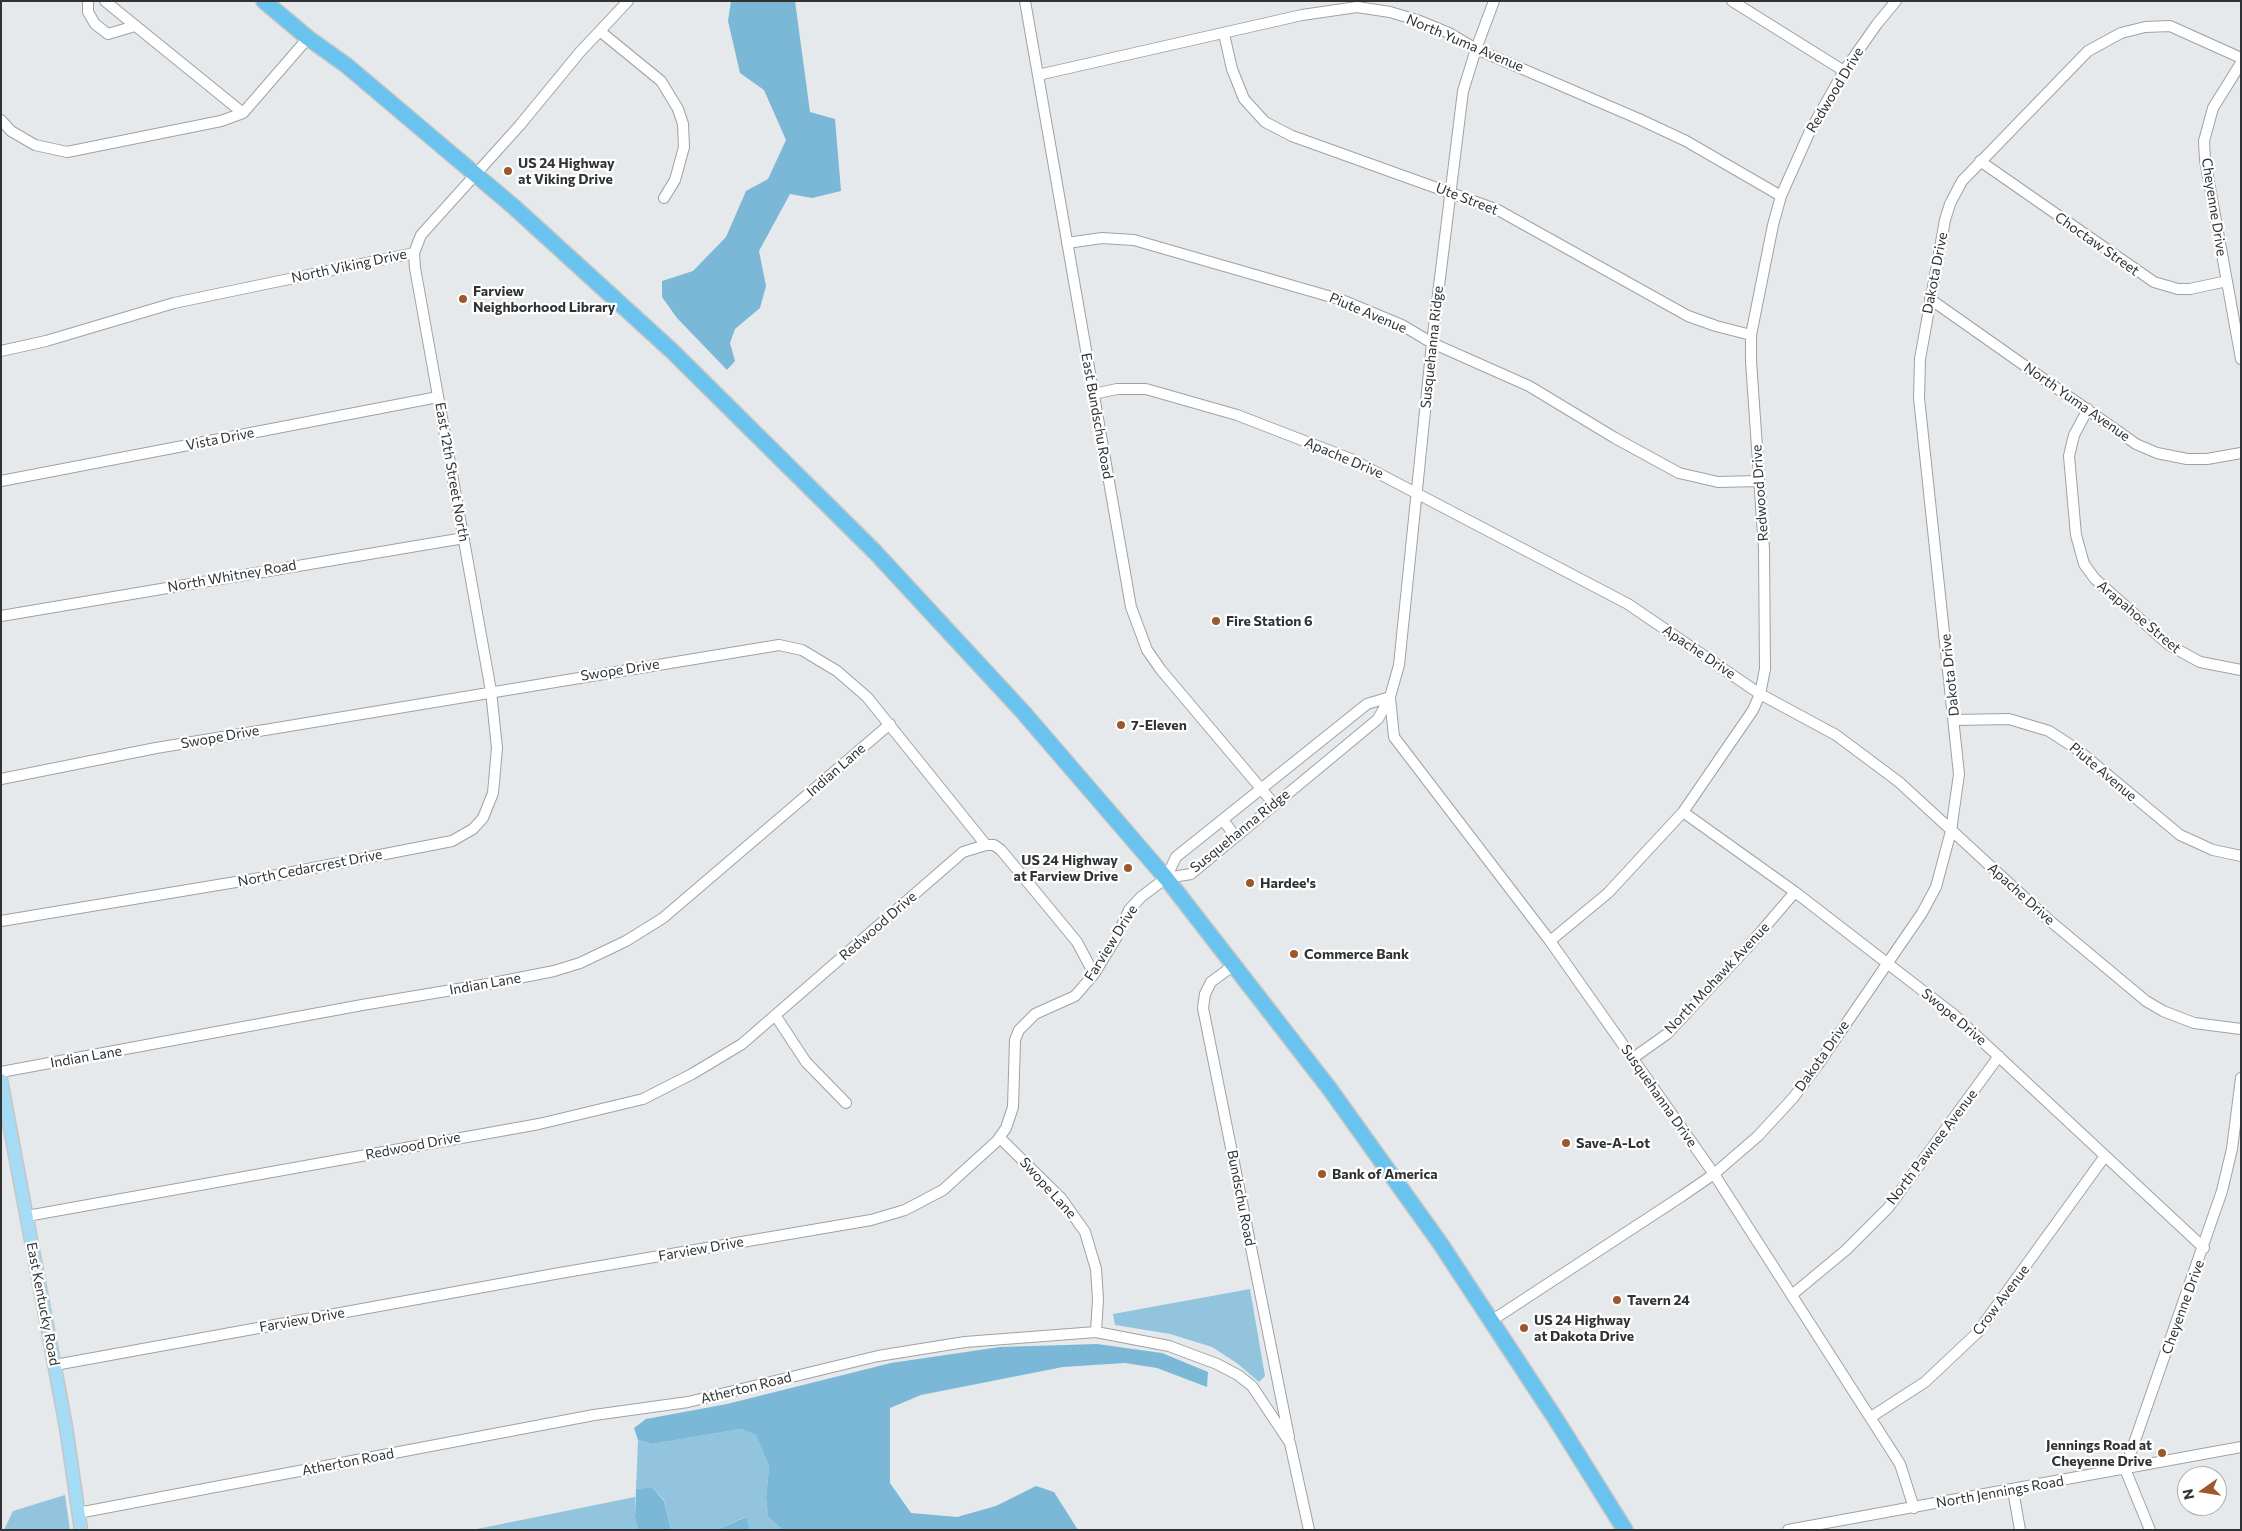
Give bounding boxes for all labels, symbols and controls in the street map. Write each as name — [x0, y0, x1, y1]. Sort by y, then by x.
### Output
street label: North Yuma Avenue — [1404, 11, 1526, 75]
street label: Redwood Drive — [1803, 44, 1867, 136]
place label: US 24 Highway at Viking Drive — [518, 155, 615, 188]
street label: Cheyenne Drive — [2198, 157, 2230, 257]
marker: US 24 Highway at Viking Drive — [502, 165, 514, 177]
street label: Ute Street — [1433, 179, 1501, 219]
street label: Choctaw Street — [2052, 209, 2142, 279]
street label: Dakota Drive — [1919, 231, 1951, 315]
street label: North Viking Drive — [290, 246, 408, 286]
place label: Farview Neighborhood Library — [473, 283, 615, 316]
street label: Susquehanna Ridge — [1417, 285, 1447, 409]
street label: Piute Avenue — [1327, 289, 1409, 337]
marker: Farview Neighborhood Library — [457, 293, 469, 305]
street label: East Bundschu Road — [1078, 352, 1116, 480]
street label: North Yuma Avenue — [2021, 359, 2133, 445]
street label: East 12th Street North — [431, 401, 473, 543]
street label: Vista Drive — [184, 424, 256, 454]
street label: Apache Drive — [1302, 434, 1386, 482]
street label: Redwood Drive — [1748, 444, 1772, 542]
street label: North Whitney Road — [166, 556, 298, 596]
street label: Arapahoe Street — [2094, 577, 2184, 657]
place label: Fire Station 6 — [1226, 613, 1313, 629]
marker: Fire Station 6 — [1210, 615, 1222, 627]
street label: Apache Drive — [1659, 622, 1739, 682]
street label: Dakota Drive — [1937, 633, 1963, 717]
street label: Swope Drive — [579, 655, 661, 685]
place label: 7-Eleven — [1131, 717, 1187, 733]
marker: 7-Eleven — [1115, 719, 1127, 731]
street label: Swope Drive — [179, 722, 261, 752]
street label: Piute Avenue — [2066, 739, 2140, 805]
street label: Indian Lane — [803, 740, 869, 800]
street label: Susquehanna Ridge — [1187, 786, 1293, 876]
street label: North Cedarcrest Drive — [236, 846, 384, 890]
place label: US 24 Highway at Farview Drive — [1014, 852, 1118, 884]
street label: Apache Drive — [1984, 860, 2058, 928]
marker: US 24 Highway at Farview Drive — [1122, 862, 1134, 874]
place label: Hardee's — [1260, 875, 1316, 891]
marker: Hardee's — [1244, 877, 1256, 889]
street label: Redwood Drive — [836, 888, 920, 964]
street label: Farview Drive — [1081, 902, 1141, 984]
street label: North Mohawk Avenue — [1661, 919, 1773, 1037]
place label: Commerce Bank — [1304, 946, 1409, 962]
marker: Commerce Bank — [1288, 948, 1300, 960]
street label: Indian Lane — [448, 969, 522, 999]
street label: Swope Drive — [1918, 985, 1990, 1049]
street label: Dakota Drive — [1791, 1017, 1853, 1095]
street label: Indian Lane — [49, 1042, 123, 1072]
street label: Susquehanna Drive — [1617, 1042, 1701, 1150]
street label: North Pawnee Avenue — [1883, 1086, 1981, 1208]
street label: Redwood Drive — [364, 1129, 462, 1163]
place label: Save-A-Lot — [1576, 1135, 1650, 1151]
marker: Save-A-Lot — [1560, 1137, 1572, 1149]
street label: Bundschu Road — [1223, 1149, 1259, 1247]
street label: Swope Lane — [1016, 1154, 1080, 1222]
place label: Bank of America — [1332, 1166, 1438, 1182]
marker: Bank of America — [1316, 1168, 1328, 1180]
street label: Farview Drive — [657, 1233, 745, 1265]
street label: East Kentucky Road — [23, 1241, 63, 1367]
street label: Cheyenne Drive — [2158, 1258, 2208, 1356]
street label: Crow Avenue — [1969, 1262, 2033, 1338]
place label: Tavern 24 — [1627, 1292, 1690, 1308]
marker: Tavern 24 — [1611, 1294, 1623, 1306]
street label: Farview Drive — [258, 1304, 346, 1336]
place label: US 24 Highway at Dakota Drive — [1534, 1312, 1634, 1344]
marker: US 24 Highway at Dakota Drive — [1518, 1322, 1530, 1334]
street label: Atherton Road — [699, 1369, 793, 1407]
place label: Jennings Road at Cheyenne Drive — [2046, 1437, 2152, 1470]
street label: Atherton Road — [301, 1445, 395, 1479]
marker: Jennings Road at Cheyenne Drive — [2156, 1447, 2168, 1459]
north arrow — [2177, 1466, 2227, 1516]
street label: North Jennings Road — [1935, 1472, 2065, 1512]
text: N — [2178, 1487, 2197, 1501]

